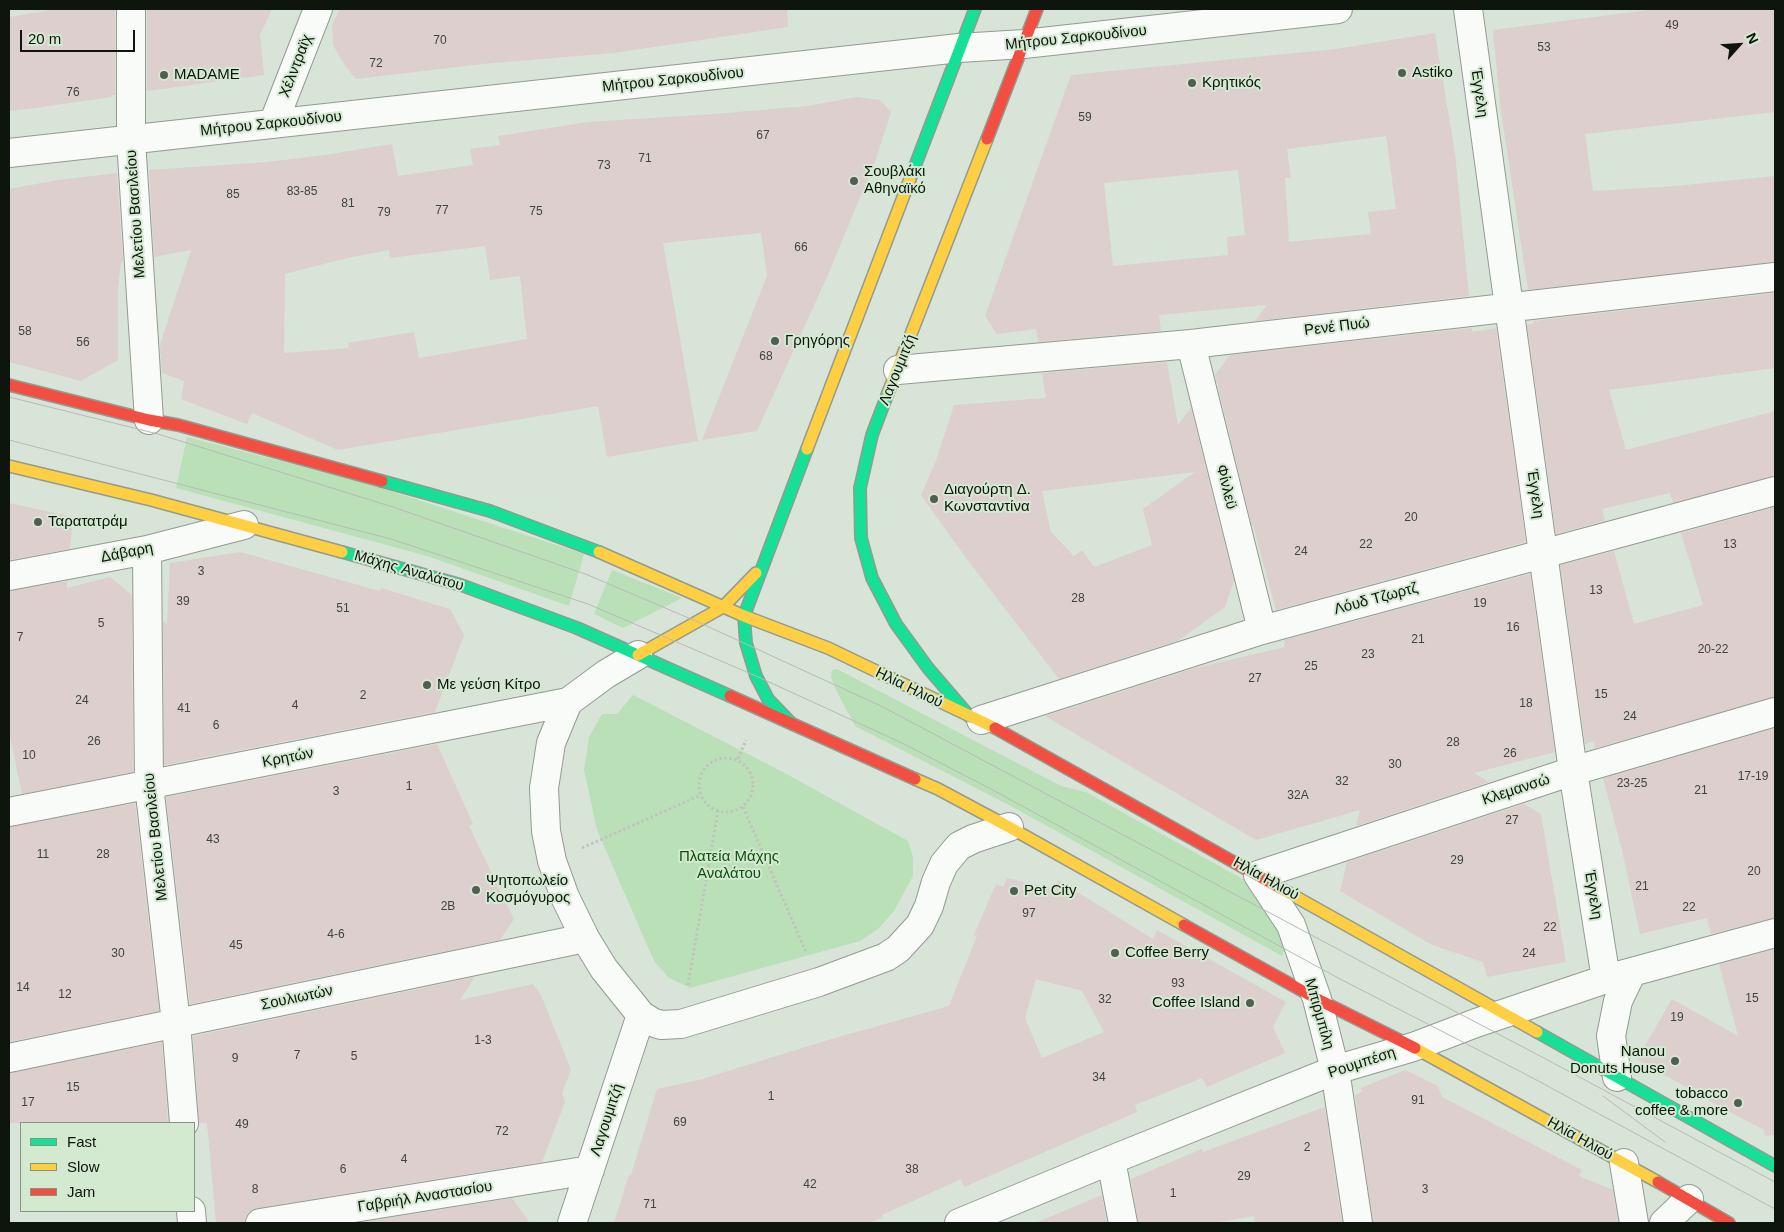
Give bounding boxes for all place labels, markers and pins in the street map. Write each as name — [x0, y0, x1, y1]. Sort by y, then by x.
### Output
place label: Astiko — [1412, 64, 1453, 82]
place label: MADAME — [174, 66, 240, 84]
marker: Astiko — [1396, 67, 1408, 79]
marker: MADAME — [158, 69, 170, 81]
place label: Κρητικός — [1202, 74, 1261, 92]
marker: Κρητικός — [1186, 77, 1198, 89]
place label: Σουβλάκι Αθηναϊκό — [864, 163, 926, 198]
marker: Σουβλάκι Αθηναϊκό — [848, 175, 860, 187]
place label: Γρηγόρης — [785, 332, 850, 350]
marker: Γρηγόρης — [769, 335, 781, 347]
place label: Διαγούρτη Δ. Κωνσταντίνα — [944, 481, 1031, 516]
marker: Διαγούρτη Δ. Κωνσταντίνα — [928, 493, 940, 505]
place label: Ταρατατράμ — [48, 513, 128, 531]
marker: Ταρατατράμ — [32, 516, 44, 528]
place label: Με γεύση Κίτρο — [437, 676, 541, 694]
marker: Με γεύση Κίτρο — [421, 679, 433, 691]
place label: Ψητοπωλείο Κοσμόγυρος — [486, 872, 570, 907]
place label: Pet City — [1024, 882, 1077, 900]
marker: Ψητοπωλείο Κοσμόγυρος — [470, 884, 482, 896]
marker: Pet City — [1008, 885, 1020, 897]
place label: Coffee Berry — [1125, 944, 1209, 962]
marker: Coffee Berry — [1109, 947, 1121, 959]
place label: Coffee Island — [1152, 994, 1240, 1012]
marker: Coffee Island — [1244, 997, 1256, 1009]
place label: Nanou Donuts House — [1570, 1043, 1665, 1078]
marker: Nanou Donuts House — [1669, 1055, 1681, 1067]
place label: tobacco coffee & more — [1635, 1085, 1728, 1120]
marker: tobacco coffee & more — [1732, 1097, 1744, 1109]

